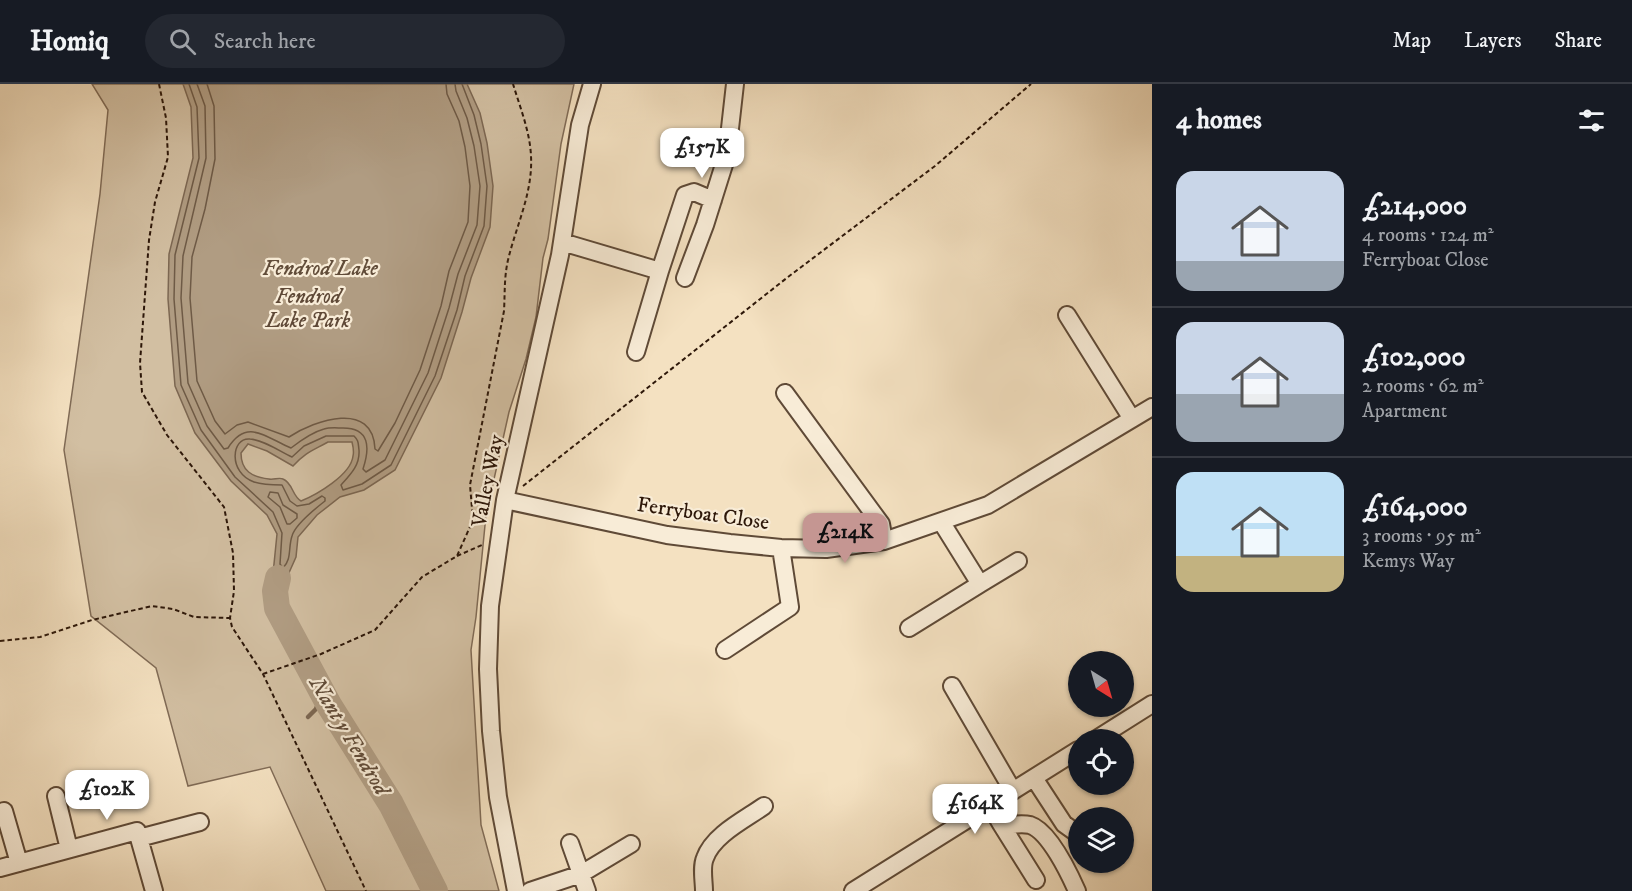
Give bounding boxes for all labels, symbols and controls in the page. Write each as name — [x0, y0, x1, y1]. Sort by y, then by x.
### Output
search box — [145, 14, 565, 68]
text: Homiq — [30, 24, 109, 59]
icon: search — [166, 25, 199, 58]
text: Search here — [214, 28, 316, 55]
text: Map — [1392, 28, 1431, 54]
text: Layers — [1464, 28, 1522, 54]
text: Share — [1555, 28, 1602, 54]
text: 4 homes — [1176, 104, 1262, 137]
icon: filters — [1575, 104, 1608, 137]
pin: £157K — [660, 128, 744, 179]
text: £157K — [674, 135, 730, 160]
text: £214,000 — [1362, 190, 1467, 223]
icon: home — [1224, 195, 1296, 267]
text: 4 rooms · 124 m² — [1362, 223, 1494, 248]
text: Ferryboat Close — [1362, 248, 1489, 273]
water label: Fendrod Lake — [262, 255, 378, 282]
park label: Fendrod Lake Park — [265, 284, 351, 334]
text: £102,000 — [1362, 341, 1465, 374]
icon: home — [1224, 346, 1296, 418]
text: 2 rooms · 62 m² — [1362, 374, 1484, 399]
text: Apartment — [1362, 399, 1447, 424]
street label: Valley Way — [466, 432, 510, 530]
text: £164,000 — [1362, 491, 1468, 524]
street label: Ferryboat Close — [635, 492, 771, 536]
icon: home — [1224, 496, 1296, 568]
pin: £214K — [803, 513, 887, 564]
text: £214K — [817, 520, 873, 545]
text: 3 rooms · 95 m² — [1362, 524, 1481, 549]
text: Kemys Way — [1362, 549, 1454, 574]
north arrow — [1068, 651, 1134, 717]
map controls — [1068, 651, 1134, 873]
water label: Nant y Fendrod — [302, 670, 397, 803]
button: locate — [1068, 729, 1134, 795]
pin: £102K — [65, 770, 149, 821]
text: £102K — [79, 777, 135, 802]
pin: £164K — [933, 784, 1017, 835]
text: £164K — [946, 791, 1004, 816]
button: layers — [1068, 807, 1134, 873]

